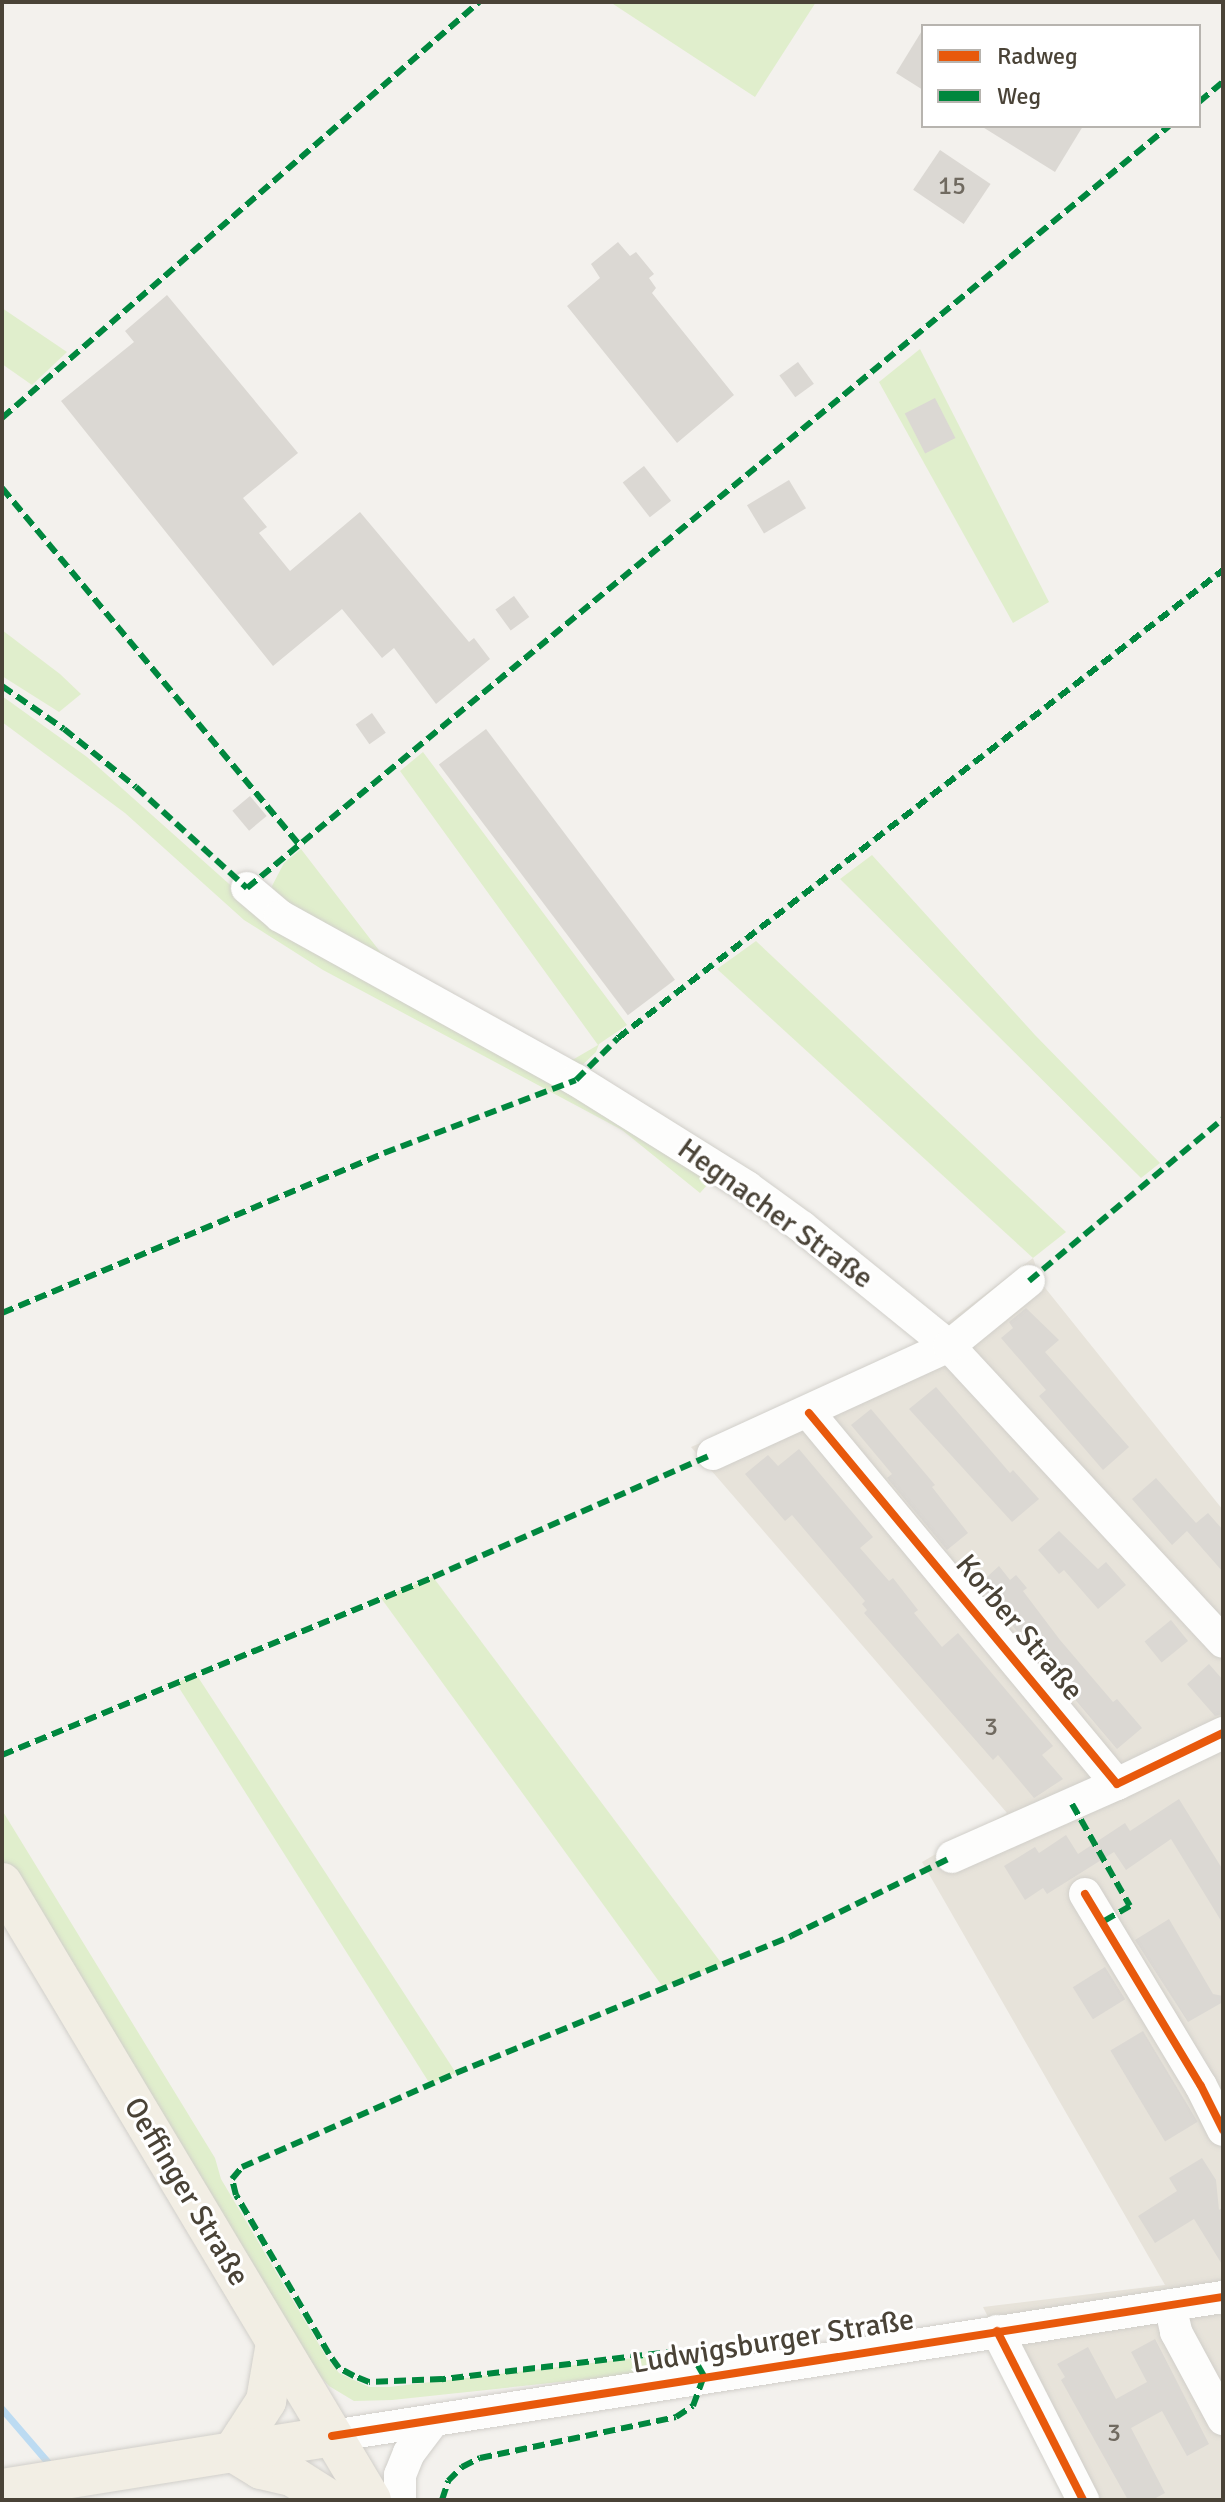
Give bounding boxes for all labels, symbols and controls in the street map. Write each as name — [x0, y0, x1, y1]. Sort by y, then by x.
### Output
legend — [921, 24, 1201, 128]
text: Radweg — [997, 41, 1078, 71]
text: Weg — [997, 81, 1041, 111]
house number: 15 — [938, 171, 966, 203]
street label: Hegnacher Straße — [670, 1131, 880, 1297]
street label: Korber Straße — [948, 1548, 1090, 1708]
house number: 3 — [984, 1712, 998, 1744]
street label: Oeffinger Straße — [116, 2091, 256, 2293]
street label: Ludwigsburger Straße — [629, 2302, 917, 2382]
house number: 3 — [1107, 2418, 1121, 2450]

